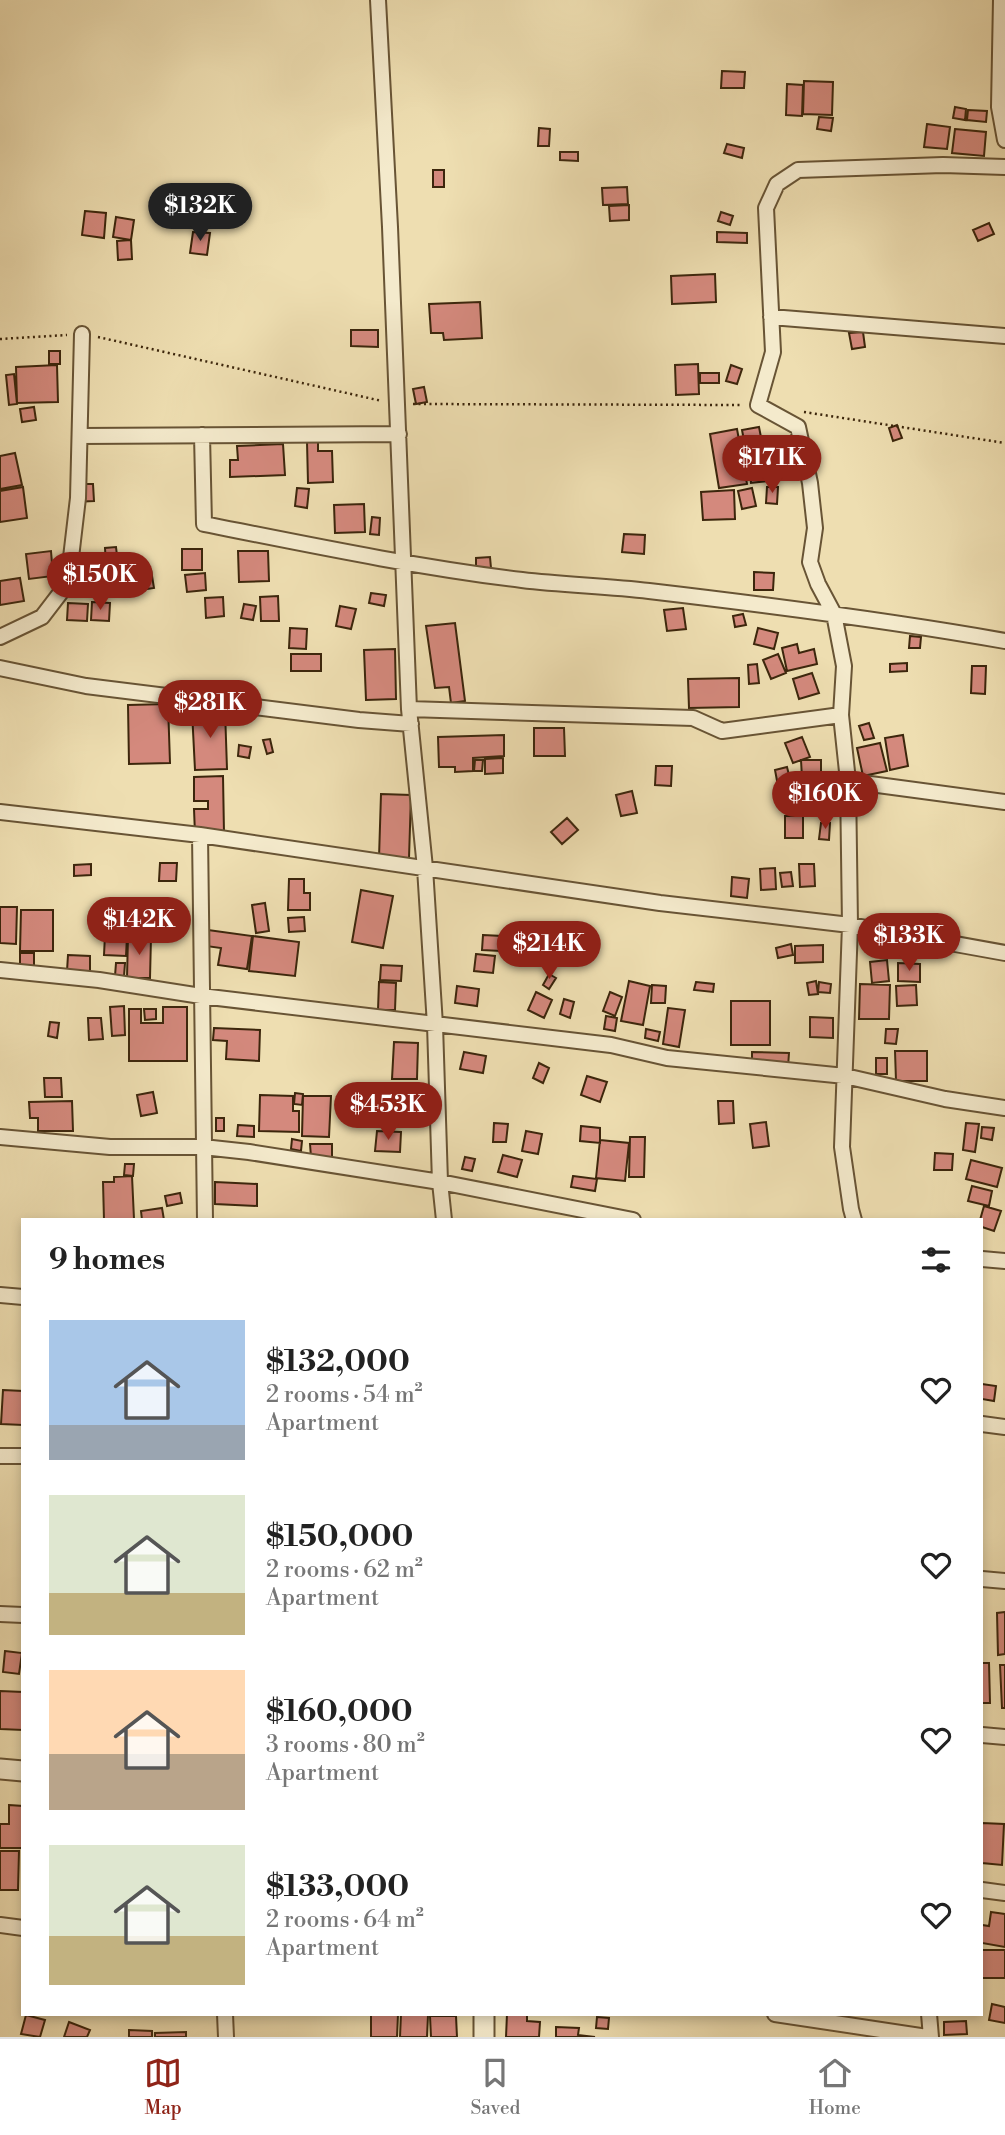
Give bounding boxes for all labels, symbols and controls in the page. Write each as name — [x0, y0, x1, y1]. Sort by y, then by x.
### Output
pin: $132K — [151, 184, 249, 243]
text: $132K — [164, 192, 236, 220]
pin: $171K — [723, 435, 821, 495]
text: $171K — [738, 444, 806, 472]
pin: $150K — [51, 552, 149, 612]
text: $150K — [63, 561, 137, 589]
pin: $281K — [161, 680, 259, 740]
text: $281K — [174, 689, 246, 717]
pin: $160K — [776, 772, 874, 831]
text: $160K — [788, 780, 862, 808]
pin: $142K — [90, 898, 188, 957]
text: $142K — [103, 906, 175, 934]
pin: $133K — [860, 914, 958, 973]
pin: $214K — [500, 922, 598, 981]
text: $133K — [873, 922, 945, 950]
text: $214K — [513, 930, 585, 958]
pin: $453K — [339, 1082, 437, 1142]
text: $453K — [350, 1091, 426, 1119]
text: 9 homes — [49, 1241, 165, 1279]
icon: filters — [917, 1241, 955, 1279]
text: $132,000 — [266, 1343, 410, 1381]
icon: home — [105, 1348, 189, 1432]
icon: heart — [917, 1371, 955, 1409]
text: 2 rooms · 54 m² — [266, 1381, 423, 1409]
text: Apartment — [266, 1409, 379, 1437]
text: $150,000 — [266, 1518, 413, 1556]
icon: home — [105, 1523, 189, 1607]
icon: heart — [917, 1546, 955, 1584]
text: 2 rooms · 62 m² — [266, 1556, 423, 1584]
text: Apartment — [266, 1584, 379, 1612]
text: $160,000 — [266, 1693, 413, 1731]
icon: home — [105, 1698, 189, 1782]
icon: heart — [917, 1721, 955, 1759]
text: 3 rooms · 80 m² — [266, 1731, 425, 1759]
text: Apartment — [266, 1759, 379, 1787]
text: $133,000 — [266, 1868, 409, 1906]
icon: home — [105, 1873, 189, 1957]
icon: heart — [917, 1896, 955, 1934]
text: 2 rooms · 64 m² — [266, 1906, 424, 1934]
text: Apartment — [266, 1934, 379, 1962]
tab: Map — [144, 2054, 182, 2120]
tab: Saved — [470, 2054, 520, 2120]
tab: Home — [809, 2054, 861, 2120]

